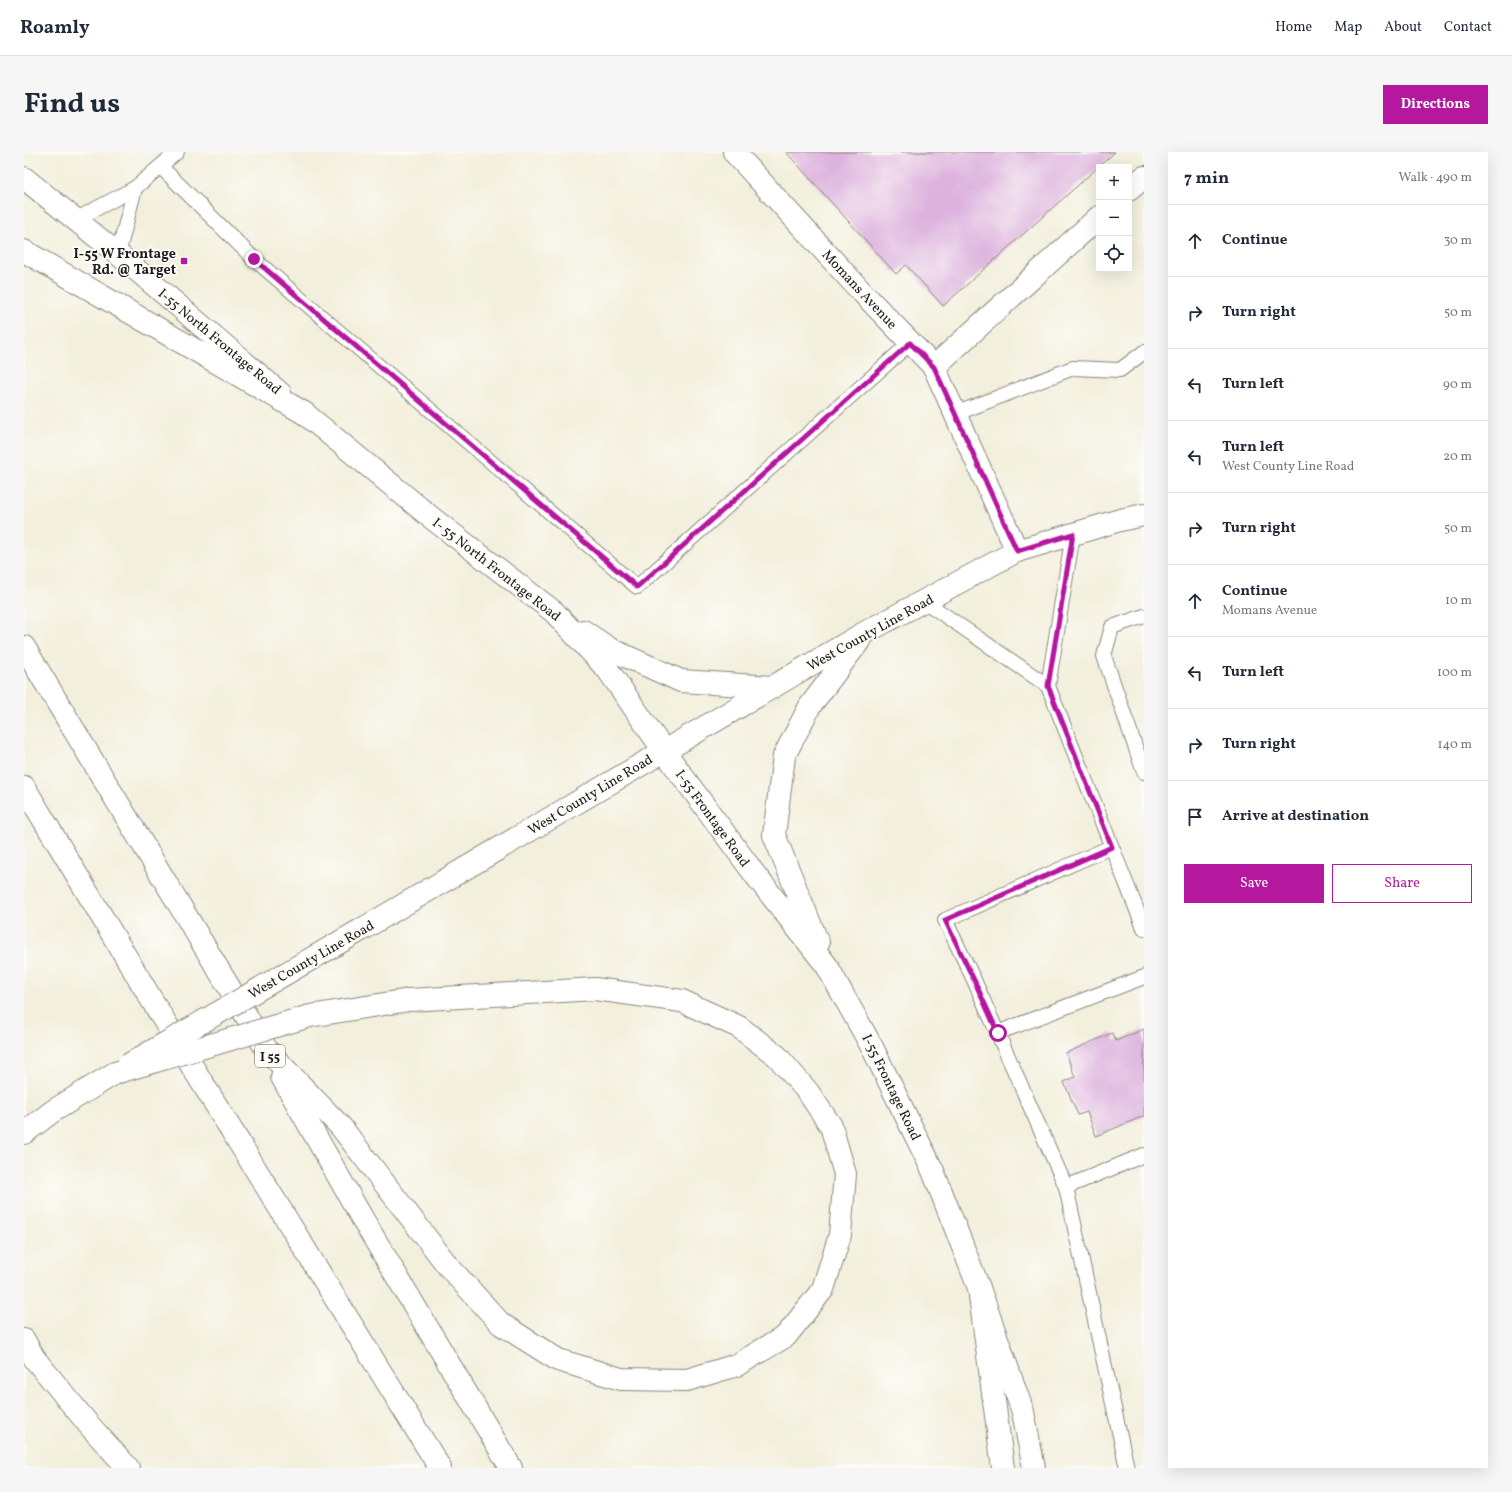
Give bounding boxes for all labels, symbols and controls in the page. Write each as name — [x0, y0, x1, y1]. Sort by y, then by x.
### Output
text: Roamly — [20, 15, 90, 41]
text: Home — [1275, 18, 1312, 37]
text: Map — [1334, 18, 1362, 37]
text: About — [1384, 18, 1422, 37]
text: Contact — [1444, 18, 1492, 37]
text: Find us — [24, 85, 120, 124]
button: Directions — [1383, 85, 1488, 124]
map controls — [1096, 164, 1132, 272]
button: + — [1096, 164, 1132, 200]
text: 7 min — [1184, 167, 1229, 190]
text: Walk · 490 m — [1398, 169, 1472, 187]
button: − — [1096, 200, 1132, 236]
icon: ahead — [1184, 230, 1206, 252]
text: Continue — [1222, 230, 1287, 251]
text: 30 m — [1444, 232, 1472, 250]
button: locate — [1096, 236, 1132, 272]
place label: I-55 W Frontage Rd. @ Target — [74, 245, 176, 280]
street label: Momans Avenue — [817, 246, 901, 334]
route end — [245, 250, 263, 268]
marker: I-55 W Frontage Rd. @ Target — [179, 256, 189, 266]
street label: I-55 North Frontage Road — [153, 285, 285, 400]
icon: right — [1184, 302, 1206, 324]
text: Turn right — [1222, 302, 1296, 323]
text: 50 m — [1444, 304, 1472, 322]
icon: left — [1184, 374, 1206, 396]
text: Turn left — [1222, 374, 1284, 395]
text: 90 m — [1443, 376, 1472, 394]
text: Turn left — [1222, 437, 1284, 458]
icon: left — [1184, 446, 1206, 468]
text: 20 m — [1443, 448, 1472, 466]
text: West County Line Road — [1222, 458, 1354, 476]
street label: I- 55 North Frontage Road — [428, 514, 564, 626]
icon: right — [1184, 518, 1206, 540]
text: Turn right — [1222, 518, 1296, 539]
text: 50 m — [1444, 520, 1472, 538]
text: Continue — [1222, 581, 1287, 602]
street label: West County Line Road — [804, 590, 938, 676]
icon: ahead — [1184, 590, 1206, 612]
text: 10 m — [1445, 592, 1472, 610]
text: Momans Avenue — [1222, 602, 1317, 620]
icon: left — [1184, 662, 1206, 684]
text: Turn left — [1222, 662, 1284, 683]
text: 100 m — [1437, 664, 1472, 682]
icon: right — [1184, 734, 1206, 756]
text: Turn right — [1222, 734, 1296, 755]
text: 140 m — [1438, 736, 1472, 754]
street label: West County Line Road — [525, 750, 657, 840]
street label: I-55 Frontage Road — [670, 766, 754, 871]
icon: arrive — [1184, 806, 1206, 828]
text: Arrive at destination — [1222, 806, 1369, 827]
button: Save — [1184, 864, 1324, 903]
button: Share — [1332, 864, 1472, 903]
street label: West County Line Road — [245, 916, 378, 1004]
route start — [989, 1024, 1007, 1042]
street label: I-55 Frontage Road — [857, 1031, 925, 1144]
road number: I 55 — [255, 1045, 285, 1067]

